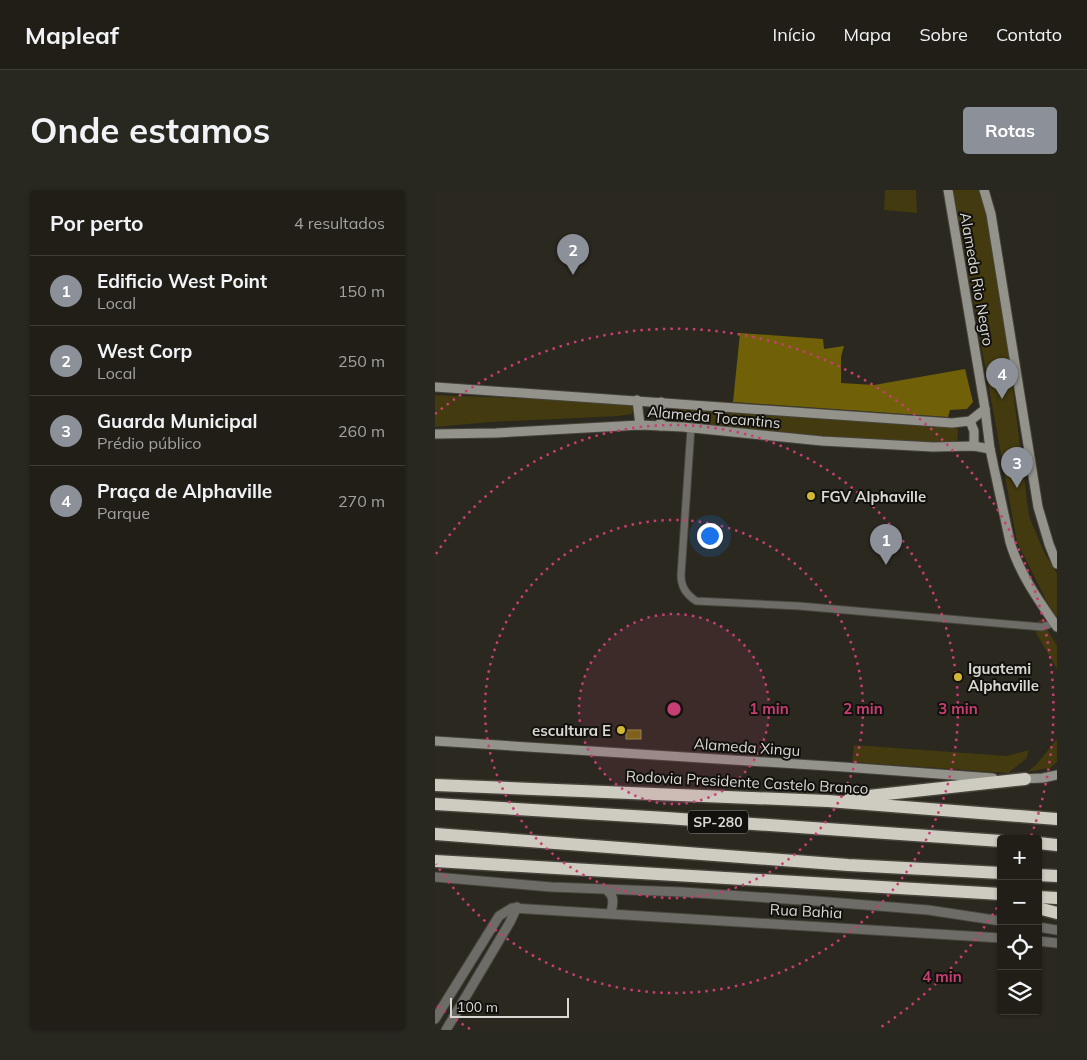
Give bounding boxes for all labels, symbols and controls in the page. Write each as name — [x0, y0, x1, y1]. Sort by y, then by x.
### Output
text: Mapleaf — [25, 20, 119, 50]
text: Início — [773, 23, 816, 46]
text: Mapa — [844, 23, 891, 46]
text: Sobre — [919, 23, 968, 46]
text: Contato — [996, 23, 1062, 46]
button: Rotas — [963, 107, 1057, 154]
text: Onde estamos — [30, 108, 270, 152]
text: Por perto — [50, 210, 144, 236]
street label: Alameda Rio Negro — [956, 211, 998, 347]
text: 4 resultados — [294, 213, 385, 233]
pin: 2 — [557, 234, 589, 275]
text: Edificio West Point — [97, 269, 267, 293]
text: 1 — [61, 281, 71, 301]
text: 150 m — [338, 281, 385, 301]
text: Local — [97, 293, 136, 313]
text: West Corp — [97, 339, 192, 363]
text: 2 — [61, 351, 71, 371]
text: 250 m — [338, 351, 385, 371]
pin: 4 — [986, 358, 1018, 399]
text: Local — [97, 363, 136, 383]
street label: Alameda Tocantins — [647, 402, 781, 432]
text: Guarda Municipal — [97, 409, 258, 433]
text: 3 — [61, 421, 71, 441]
text: 260 m — [338, 421, 385, 441]
text: Prédio público — [97, 433, 201, 453]
pin: 3 — [1001, 447, 1033, 488]
text: Praça de Alphaville — [97, 479, 272, 503]
place label: FGV Alphaville — [821, 487, 926, 506]
marker: FGV Alphaville — [805, 490, 817, 502]
text: 4 — [61, 491, 71, 511]
text: 270 m — [338, 491, 385, 511]
text: Parque — [97, 503, 150, 523]
your location — [697, 523, 723, 549]
pin: 1 — [870, 524, 902, 565]
place label: Iguatemi Alphaville — [968, 659, 1039, 695]
marker: Iguatemi Alphaville — [952, 671, 964, 683]
text: 1 min — [749, 699, 789, 718]
text: 2 min — [843, 699, 883, 718]
text: 3 min — [938, 699, 978, 718]
centre of rings — [665, 700, 683, 718]
place label: escultura E — [532, 721, 611, 740]
marker: escultura E — [615, 724, 627, 736]
street label: Alameda Xingu — [693, 734, 801, 760]
street label: Rodovia Presidente Castelo Branco — [625, 766, 869, 798]
road number: SP-280 — [688, 810, 748, 834]
map controls — [997, 835, 1042, 1015]
button: + — [997, 835, 1042, 880]
button: − — [997, 880, 1042, 925]
street label: Rua Bahia — [769, 900, 843, 922]
button: locate — [997, 925, 1042, 970]
text: 4 min — [922, 967, 962, 986]
button: layers — [997, 970, 1042, 1015]
scale bar — [450, 995, 569, 1018]
text: 100 m — [457, 998, 498, 1016]

